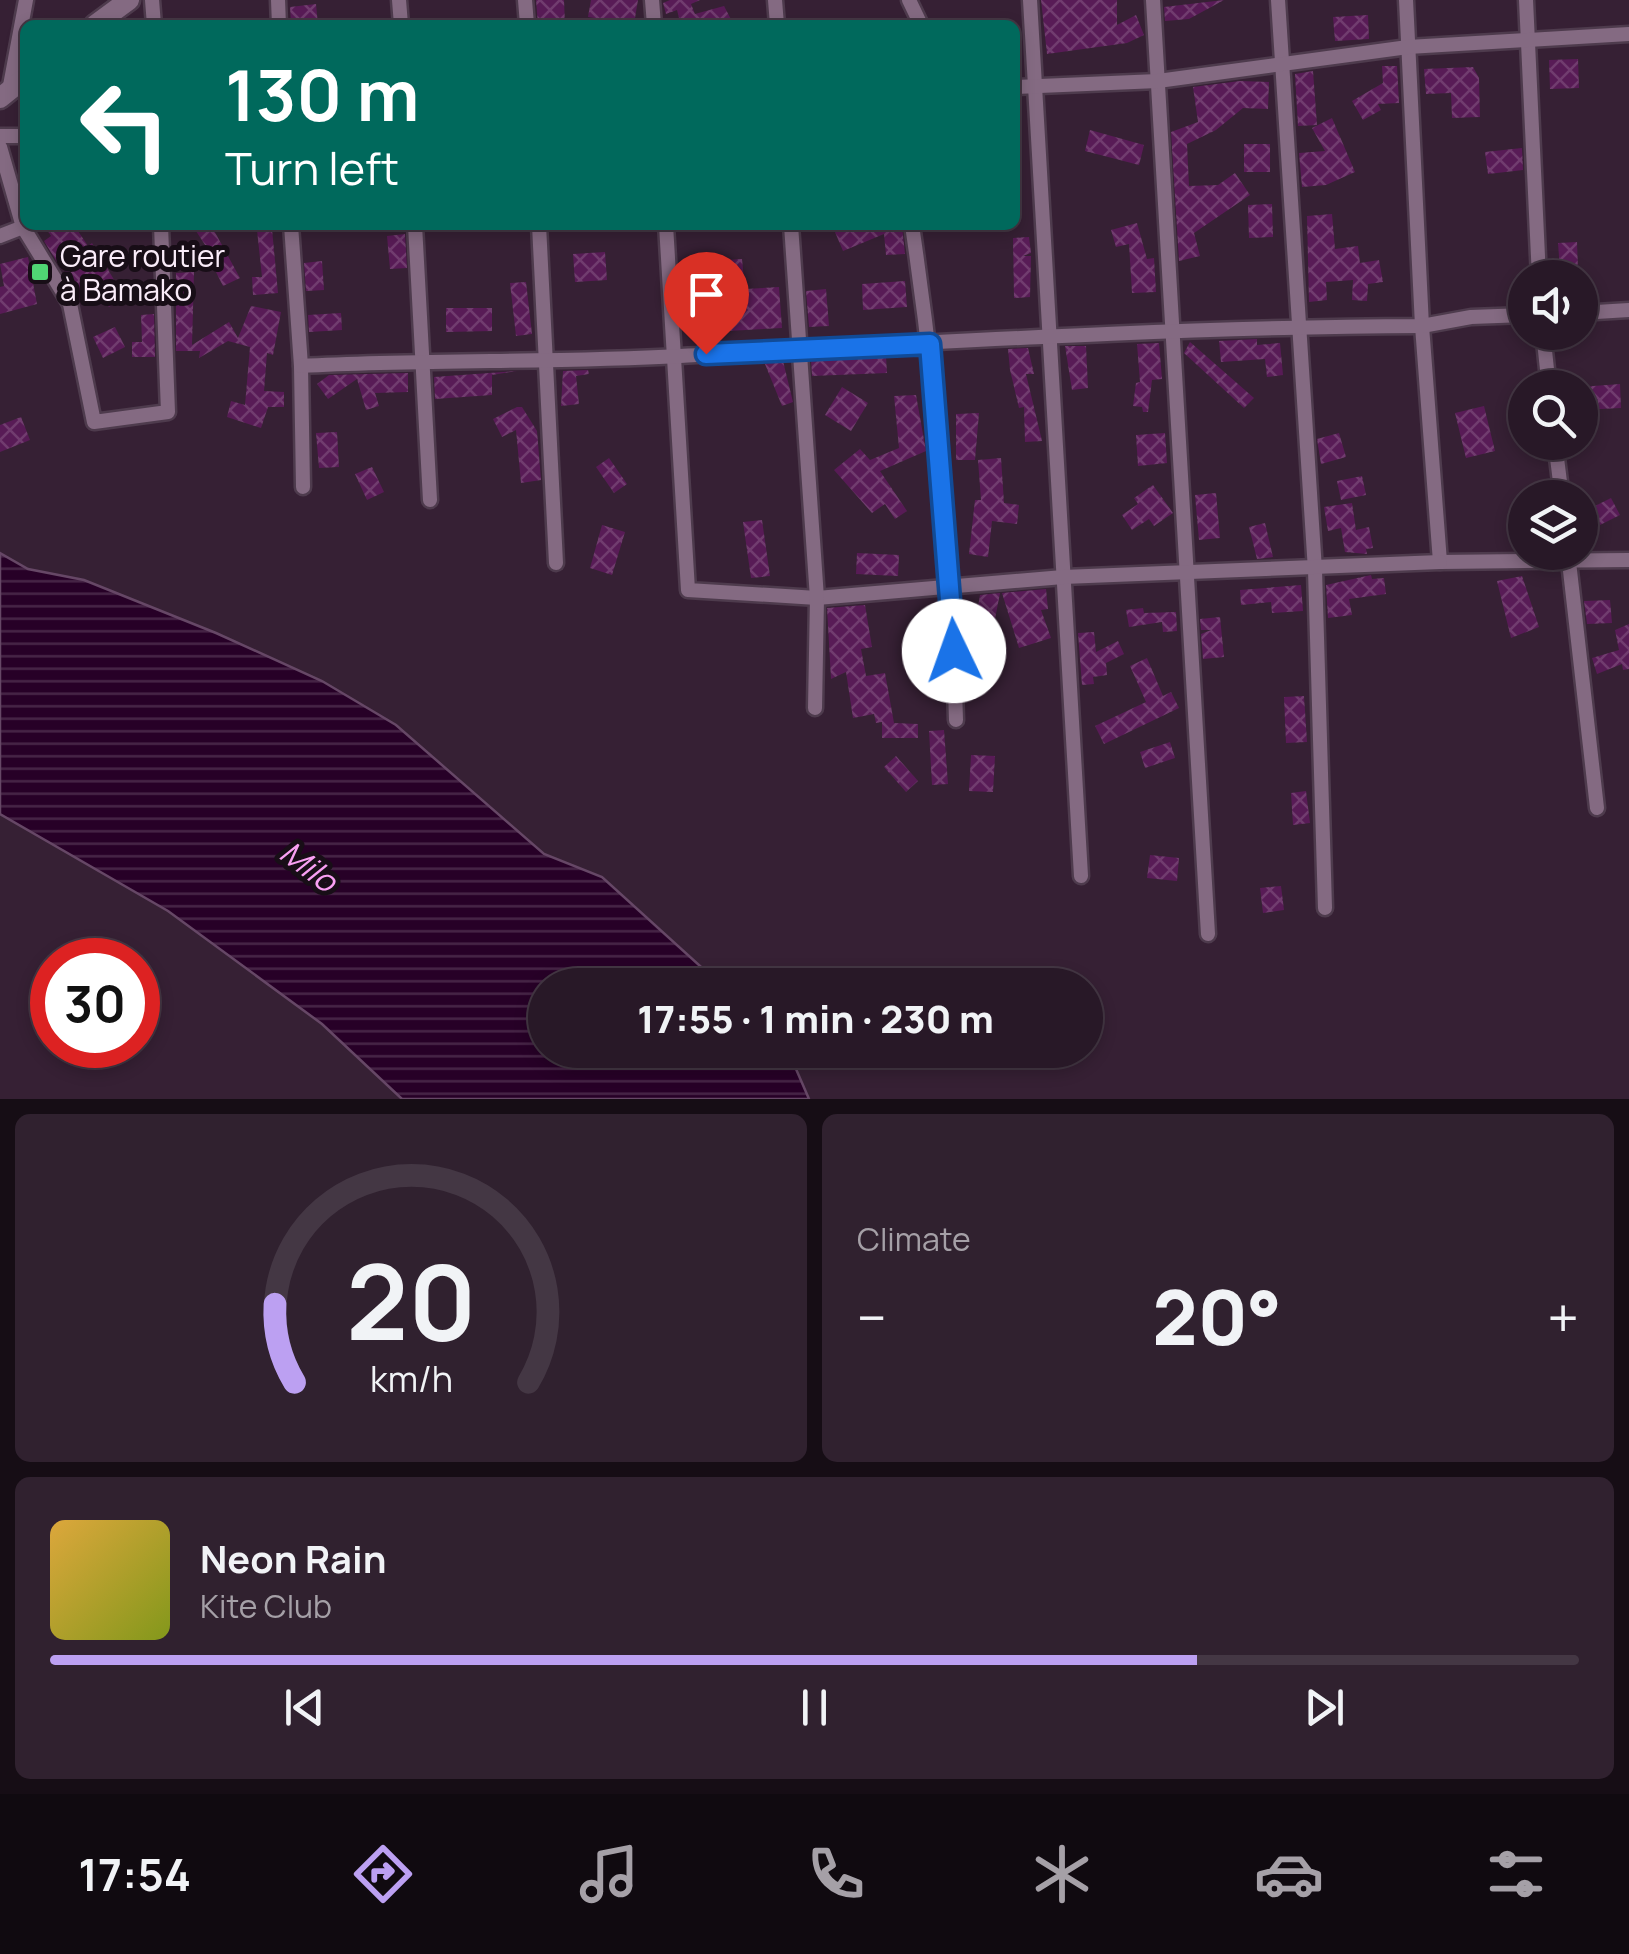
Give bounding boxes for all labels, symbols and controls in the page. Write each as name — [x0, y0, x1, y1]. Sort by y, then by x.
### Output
text: 130 m — [225, 46, 419, 142]
icon: left — [60, 60, 190, 190]
text: Turn left — [225, 137, 399, 199]
place label: Gare routier à Bamako — [60, 235, 226, 310]
pin — [664, 252, 749, 355]
map controls — [1508, 260, 1598, 570]
button: sound — [1508, 260, 1598, 350]
marker: Gare routier à Bamako — [29, 261, 51, 283]
icon: arrive — [679, 267, 734, 322]
button: search — [1508, 370, 1598, 460]
button: layers — [1508, 480, 1598, 570]
position arrow — [902, 599, 1006, 703]
water label: Milo — [271, 830, 348, 903]
speed limit sign: 30 — [30, 938, 160, 1068]
text: 17:55 · 1 min · 230 m — [637, 992, 994, 1044]
text: Climate — [857, 1217, 971, 1261]
text: 20 — [346, 1229, 476, 1371]
text: 20° — [1152, 1265, 1282, 1368]
text: − — [857, 1279, 887, 1355]
text: + — [1547, 1279, 1579, 1355]
text: km/h — [369, 1354, 453, 1403]
text: Neon Rain — [200, 1532, 386, 1584]
text: Kite Club — [200, 1584, 332, 1628]
icon: previous — [277, 1680, 332, 1735]
icon: pause — [787, 1680, 842, 1735]
icon: next — [1297, 1680, 1352, 1735]
icon: directions — [348, 1839, 418, 1909]
icon: music — [574, 1839, 644, 1909]
icon: phone — [801, 1839, 871, 1909]
icon: climate — [1027, 1839, 1097, 1909]
icon: car — [1254, 1839, 1324, 1909]
icon: filters — [1481, 1839, 1551, 1909]
text: 17:54 — [78, 1843, 191, 1905]

